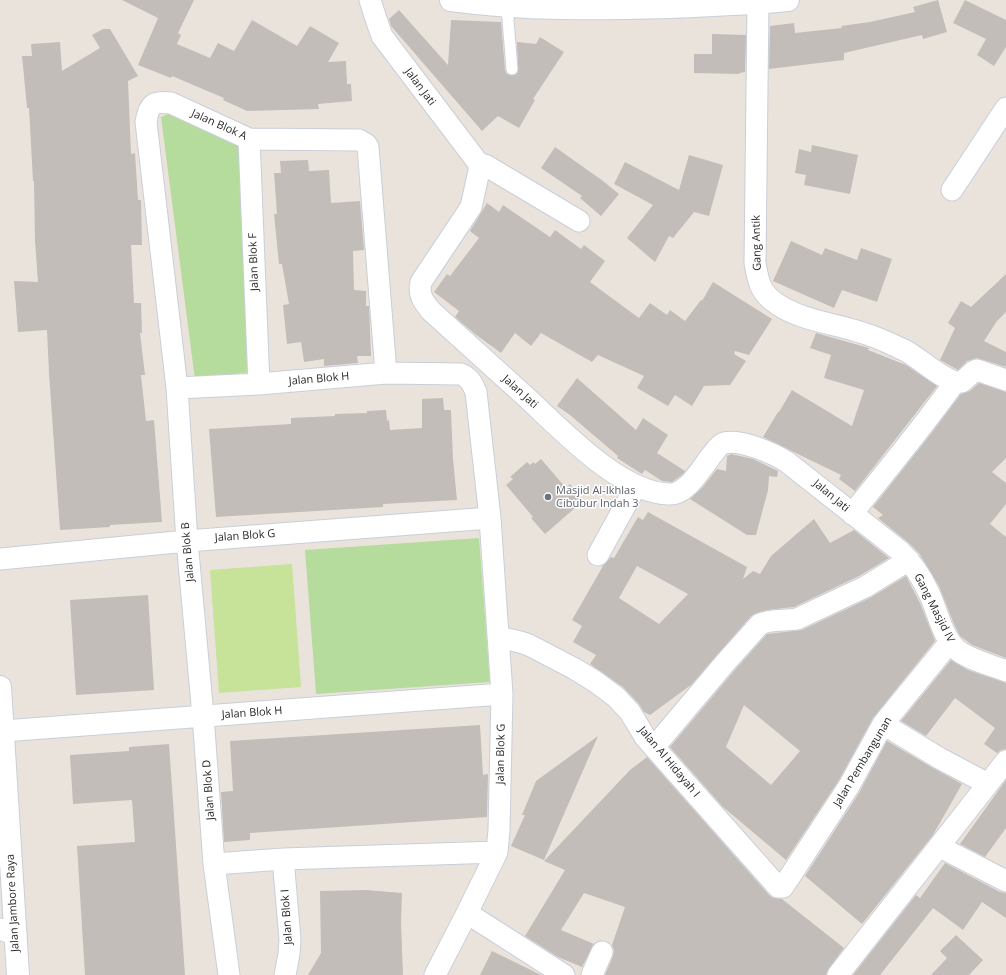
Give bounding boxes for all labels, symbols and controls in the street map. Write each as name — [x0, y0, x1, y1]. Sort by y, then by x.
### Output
street label: Jalan Jati — [402, 66, 438, 108]
street label: Jalan Blok A — [189, 107, 249, 143]
street label: Gang Antik — [750, 215, 764, 271]
street label: Jalan Blok F — [246, 233, 262, 291]
street label: Jalan Blok H — [288, 370, 350, 388]
street label: Jalan Jati — [499, 373, 541, 411]
street label: Jalan Jati — [810, 477, 852, 515]
place label: Masjid Al-Ikhlas Cibubur Indah 3 — [556, 484, 639, 510]
marker: Masjid Al-Ikhlas Cibubur Indah 3 — [543, 492, 553, 502]
street label: Jalan Blok B — [179, 522, 197, 582]
street label: Jalan Blok G — [214, 527, 276, 545]
street label: Gang Masjid IV — [911, 571, 957, 645]
street label: Jalan Blok H — [221, 704, 283, 722]
street label: Jalan Pembangunan — [831, 715, 895, 809]
street label: Jalan Blok G — [494, 724, 508, 784]
street label: Jalan Al Hidayah I — [636, 724, 702, 800]
street label: Jalan Blok D — [200, 759, 218, 821]
street label: Jalan Jambore Raya — [4, 854, 22, 952]
street label: Jalan Blok I — [278, 889, 296, 945]

